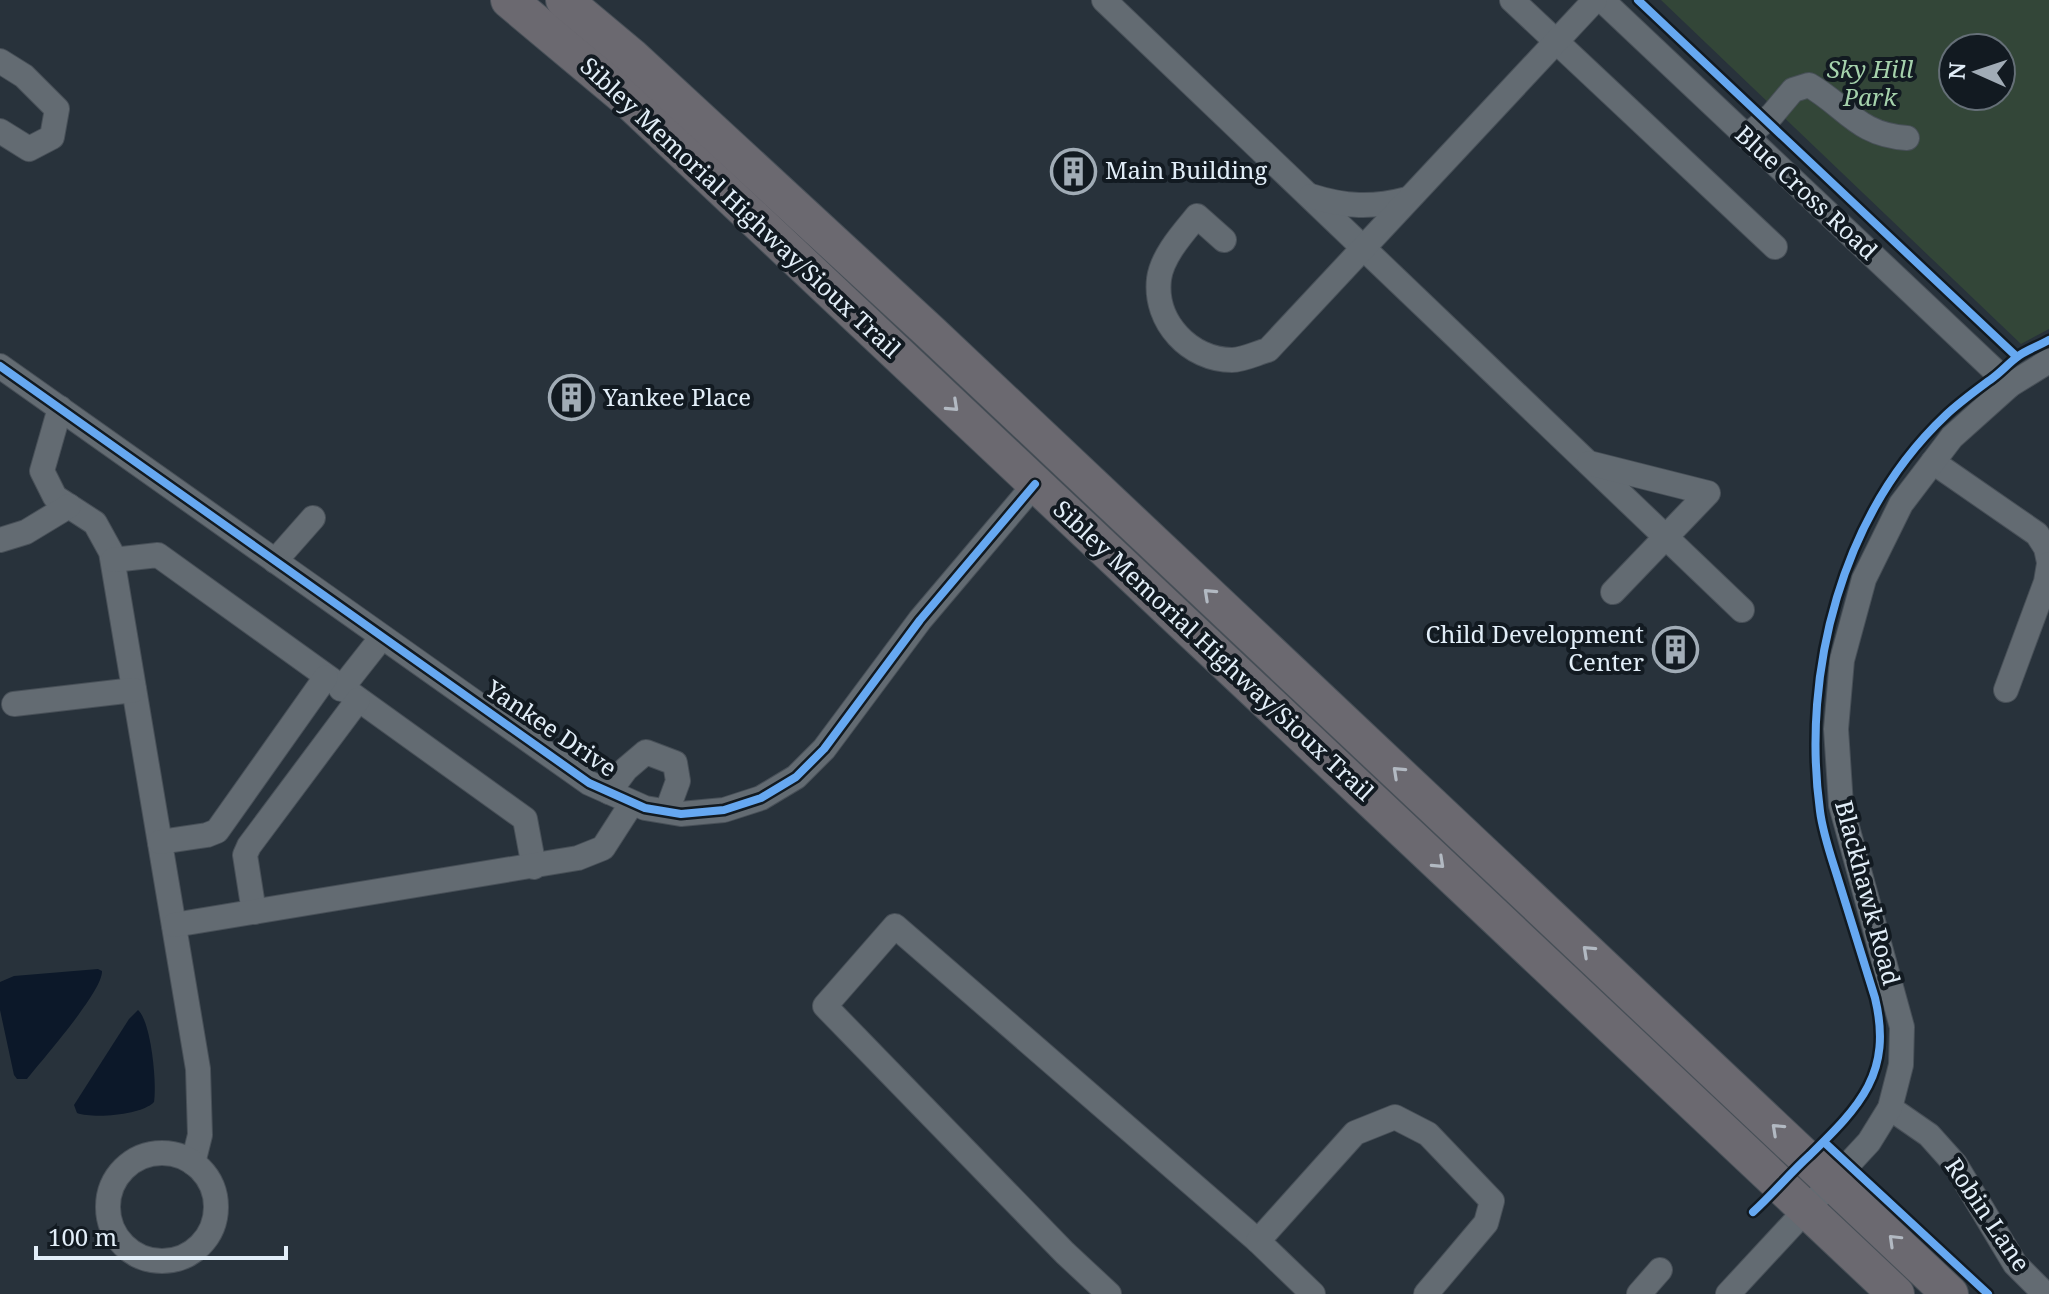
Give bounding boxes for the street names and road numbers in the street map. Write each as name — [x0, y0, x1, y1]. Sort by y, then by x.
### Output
street label: Sibley Memorial Highway/Sioux Trail — [574, 49, 909, 365]
street label: Blue Cross Road — [1729, 117, 1885, 267]
street label: Sibley Memorial Highway/Sioux Trail — [1047, 492, 1382, 808]
street label: Yankee Drive — [479, 671, 624, 784]
street label: Blackhawk Road — [1828, 797, 1909, 989]
street label: Robin Lane — [1938, 1151, 2038, 1277]

